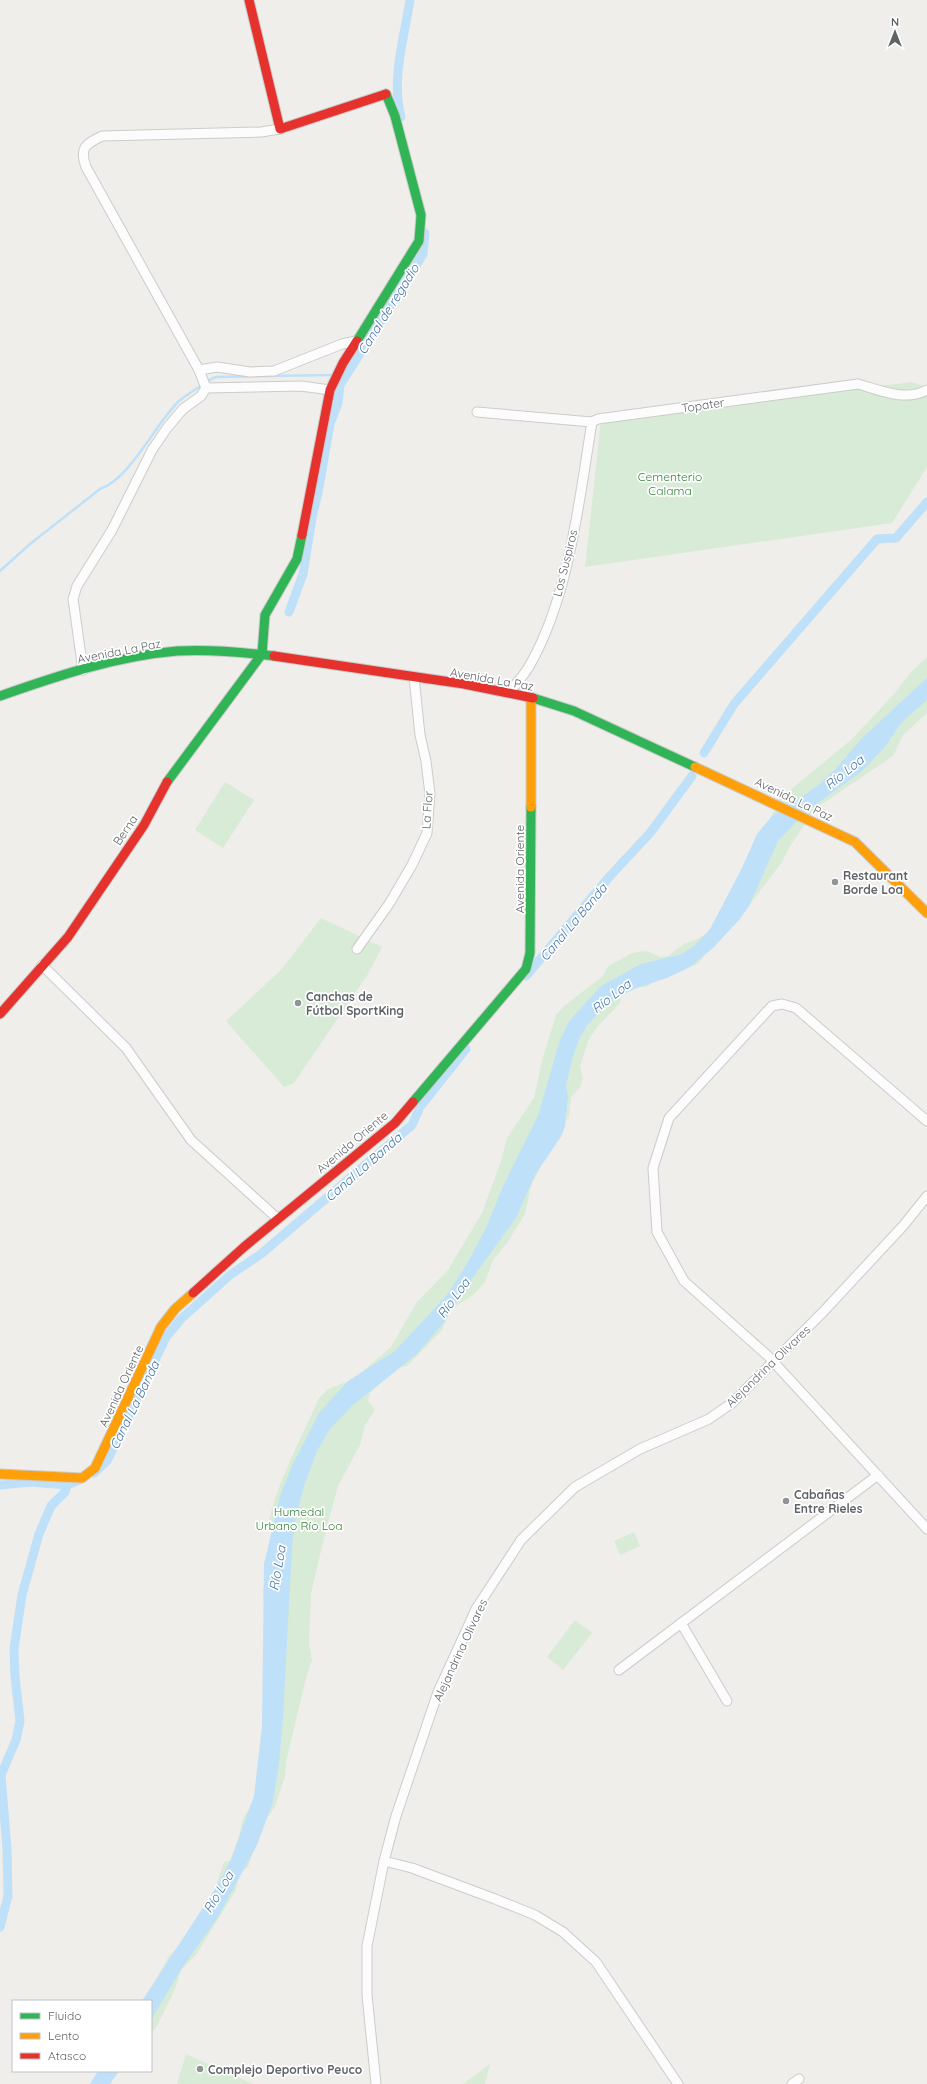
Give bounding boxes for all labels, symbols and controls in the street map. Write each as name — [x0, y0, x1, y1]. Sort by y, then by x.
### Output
north arrow — [875, 12, 915, 52]
text: N — [891, 15, 899, 29]
water label: Canal de regadio — [354, 260, 423, 357]
street label: Topater — [681, 395, 726, 415]
park label: Cementerio Calama — [638, 469, 702, 498]
street label: Los Suspiros — [549, 527, 581, 598]
street label: Avenida La Paz — [76, 635, 162, 666]
street label: Avenida La Paz — [449, 664, 535, 694]
water label: Río Loa — [821, 751, 868, 793]
street label: Avenida La Paz — [753, 774, 836, 824]
street label: La Flor — [418, 790, 436, 830]
street label: Berna — [109, 812, 141, 848]
street label: Avenida Oriente — [512, 824, 527, 913]
place label: Restaurant Borde Loa — [843, 868, 908, 897]
marker: Restaurant Borde Loa — [830, 877, 840, 887]
water label: Canal La Banda — [536, 879, 611, 964]
water label: Río Loa — [588, 975, 635, 1016]
place label: Canchas de Fútbol SportKing — [306, 989, 404, 1018]
marker: Canchas de Fútbol SportKing — [293, 998, 303, 1008]
street label: Avenida Oriente — [313, 1108, 391, 1176]
water label: Canal La Banda — [321, 1129, 405, 1205]
water label: Río Loa — [433, 1274, 474, 1321]
street label: Alejandrina Olivares — [723, 1322, 814, 1410]
street label: Avenida Oriente — [95, 1342, 147, 1429]
water label: Canal La Banda — [106, 1357, 163, 1452]
place label: Cabañas Entre Rieles — [794, 1487, 863, 1516]
marker: Cabañas Entre Rieles — [781, 1496, 791, 1506]
park label: Humedal Urbano Río Loa — [255, 1504, 343, 1533]
water label: Río Loa — [265, 1543, 289, 1592]
street label: Alejandrina Olivares — [430, 1596, 491, 1704]
water label: Río Loa — [199, 1867, 237, 1916]
legend — [12, 2000, 152, 2072]
text: Fluido — [48, 2008, 81, 2023]
text: Lento — [48, 2028, 79, 2043]
text: Atasco — [48, 2048, 86, 2063]
place label: Complejo Deportivo Peuco — [208, 2062, 363, 2077]
marker: Complejo Deportivo Peuco — [195, 2064, 205, 2074]

